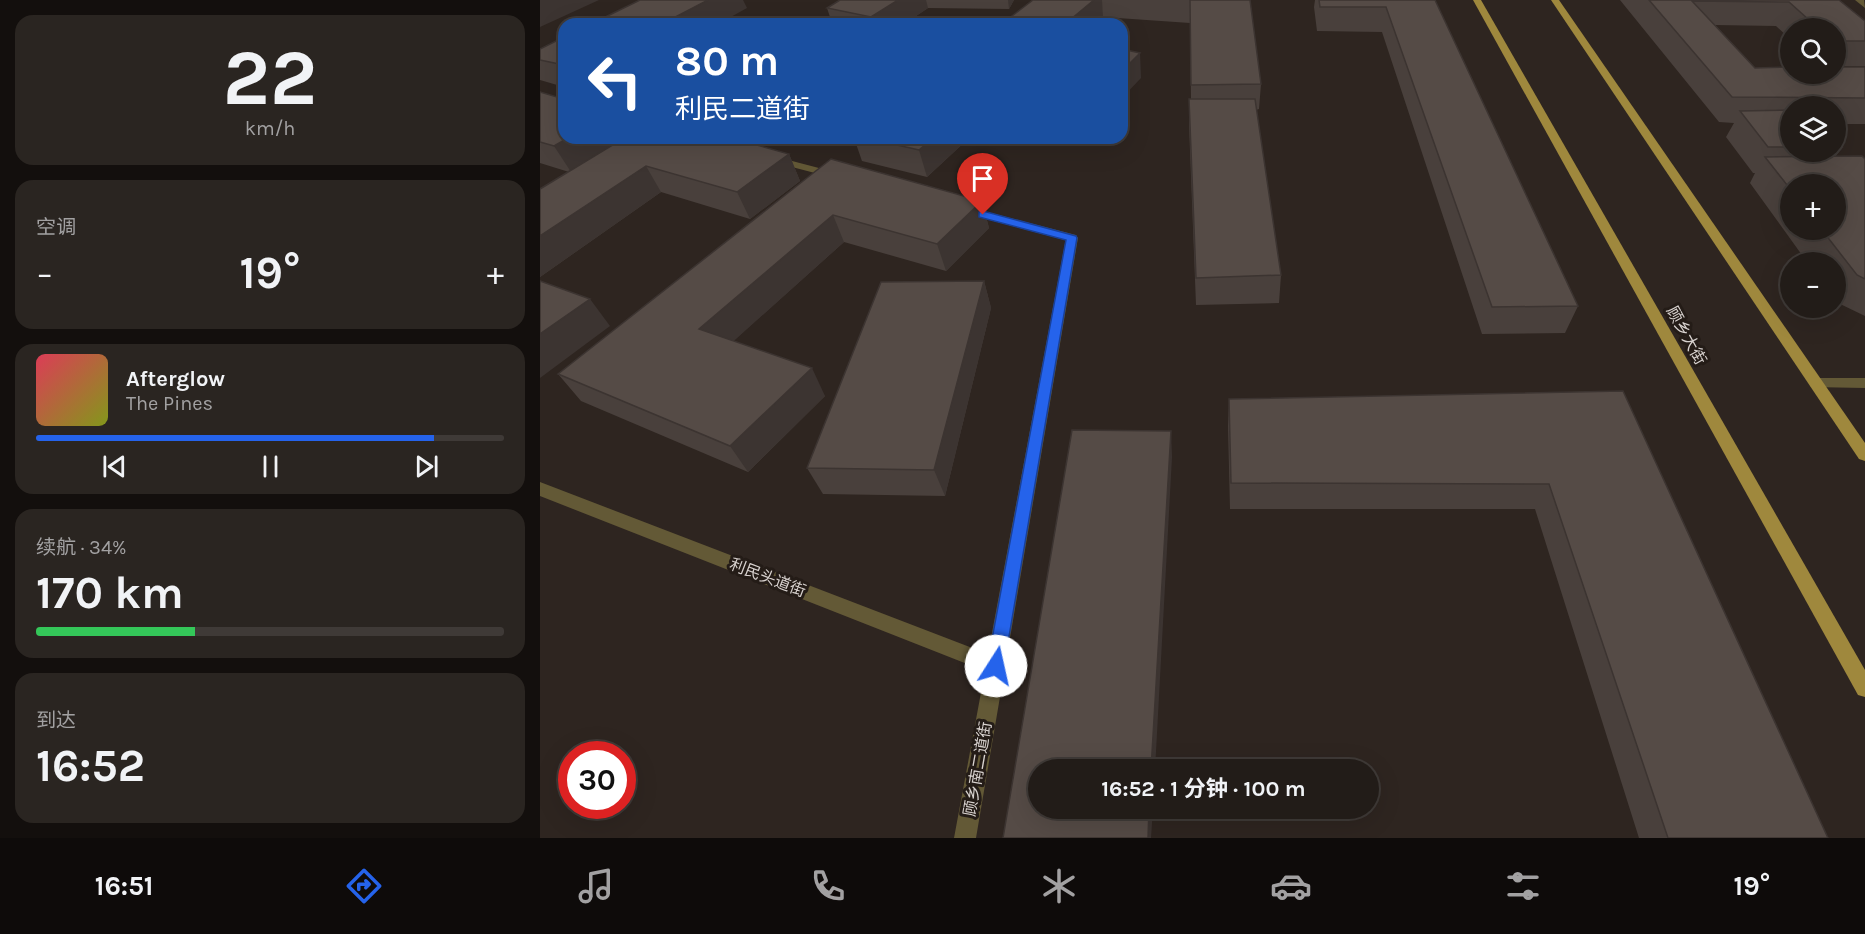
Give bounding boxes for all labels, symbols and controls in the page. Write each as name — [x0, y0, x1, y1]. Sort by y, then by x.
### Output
map controls — [1780, 18, 1846, 318]
button: search — [1780, 18, 1846, 84]
text: 22 — [223, 32, 317, 124]
text: 80 m — [675, 36, 779, 86]
icon: left — [576, 42, 654, 120]
text: 利民二道街 — [675, 93, 810, 125]
button: layers — [1780, 96, 1846, 162]
text: km/h — [245, 117, 295, 140]
pin — [957, 153, 1008, 215]
icon: arrive — [966, 162, 999, 195]
button: + — [1780, 174, 1846, 240]
text: 空调 — [36, 216, 76, 239]
text: 19° — [240, 247, 300, 299]
button: − — [1780, 252, 1846, 318]
text: − — [36, 254, 53, 292]
text: + — [487, 254, 504, 292]
street label: 顾乡大街 — [1663, 303, 1710, 368]
text: Afterglow — [126, 366, 225, 392]
text: The Pines — [126, 392, 213, 415]
icon: previous — [98, 450, 131, 483]
icon: pause — [254, 450, 287, 483]
icon: next — [410, 450, 443, 483]
text: 续航 · 34% — [36, 536, 127, 559]
street label: 利民头道街 — [727, 554, 809, 601]
text: 170 km — [36, 567, 184, 619]
position arrow — [964, 634, 1028, 698]
text: 到达 — [36, 709, 76, 732]
street label: 顾乡南二道街 — [960, 720, 995, 818]
text: 16:52 — [36, 740, 145, 792]
speed limit sign: 30 — [558, 741, 636, 819]
text: 16:52 · 1 分钟 · 100 m — [1101, 776, 1306, 802]
icon: directions — [343, 865, 385, 907]
icon: music — [575, 865, 617, 907]
icon: phone — [807, 865, 849, 907]
icon: climate — [1038, 865, 1080, 907]
icon: car — [1270, 865, 1312, 907]
icon: filters — [1502, 865, 1544, 907]
text: 16:51 — [95, 870, 154, 902]
text: 19° — [1734, 870, 1770, 902]

